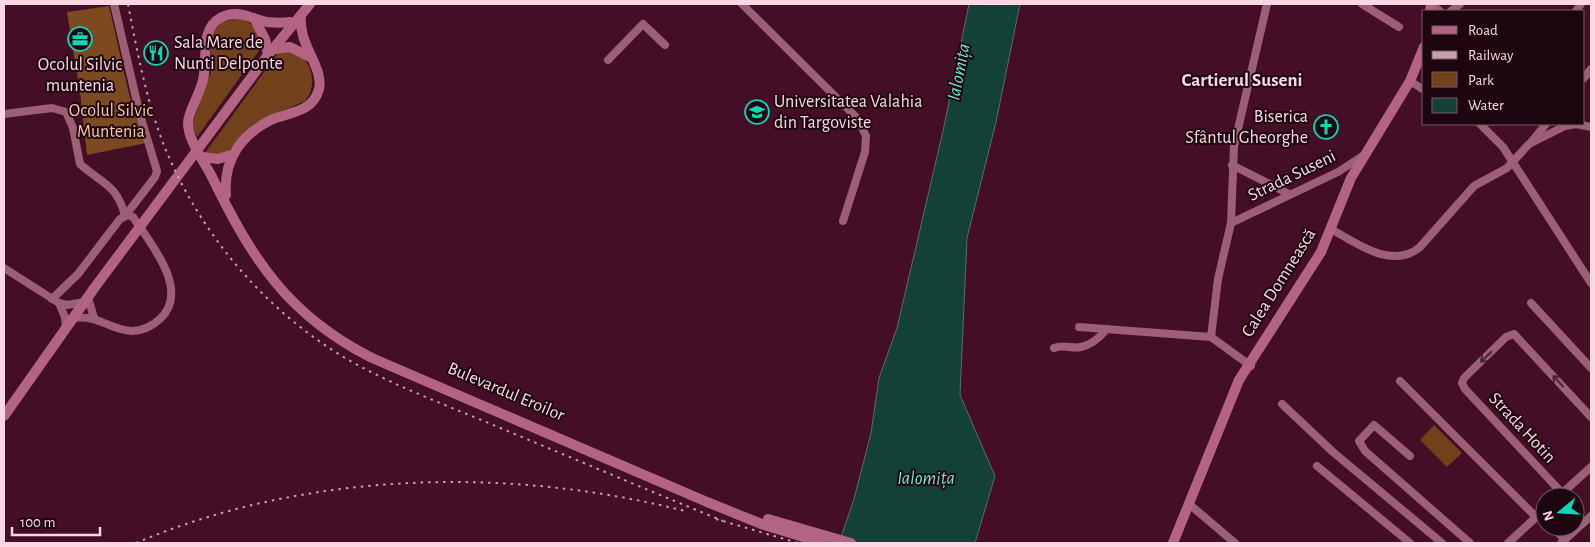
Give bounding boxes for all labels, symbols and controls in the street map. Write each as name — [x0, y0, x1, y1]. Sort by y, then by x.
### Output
legend — [1422, 10, 1585, 125]
text: Road — [1468, 23, 1498, 38]
office icon: Ocolul Silvic muntenia — [67, 26, 93, 52]
place label: Sala Mare de Nunti Delponte — [174, 34, 283, 73]
restaurant icon: Sala Mare de Nunti Delponte — [143, 40, 169, 66]
water label: Ialomița — [944, 42, 975, 102]
text: Railway — [1468, 48, 1514, 63]
place label: Ocolul Silvic muntenia — [38, 56, 122, 95]
district label: Cartierul Suseni — [1181, 71, 1303, 90]
text: Park — [1468, 73, 1494, 88]
place label: Universitatea Valahia din Targoviste — [774, 93, 922, 132]
text: Water — [1468, 98, 1504, 113]
school or university icon: Universitatea Valahia din Targoviste — [744, 99, 770, 125]
park label: Ocolul Silvic Muntenia — [69, 102, 153, 141]
place label: Biserica Sfântul Gheorghe — [1185, 108, 1308, 147]
church icon: Biserica Sfântul Gheorghe — [1313, 114, 1339, 140]
street label: Strada Suseni — [1245, 147, 1339, 205]
street label: Calea Domnească — [1239, 226, 1319, 340]
one-way arrow — [1480, 351, 1492, 363]
street label: Bulevardul Eroilor — [445, 359, 567, 425]
one-way arrow — [1552, 374, 1564, 387]
street label: Strada Hotin — [1485, 389, 1559, 467]
water label: Ialomița — [897, 469, 955, 489]
north arrow — [1535, 487, 1585, 537]
scale bar — [12, 504, 100, 536]
text: N — [1540, 509, 1557, 523]
text: 100 m — [20, 515, 55, 530]

